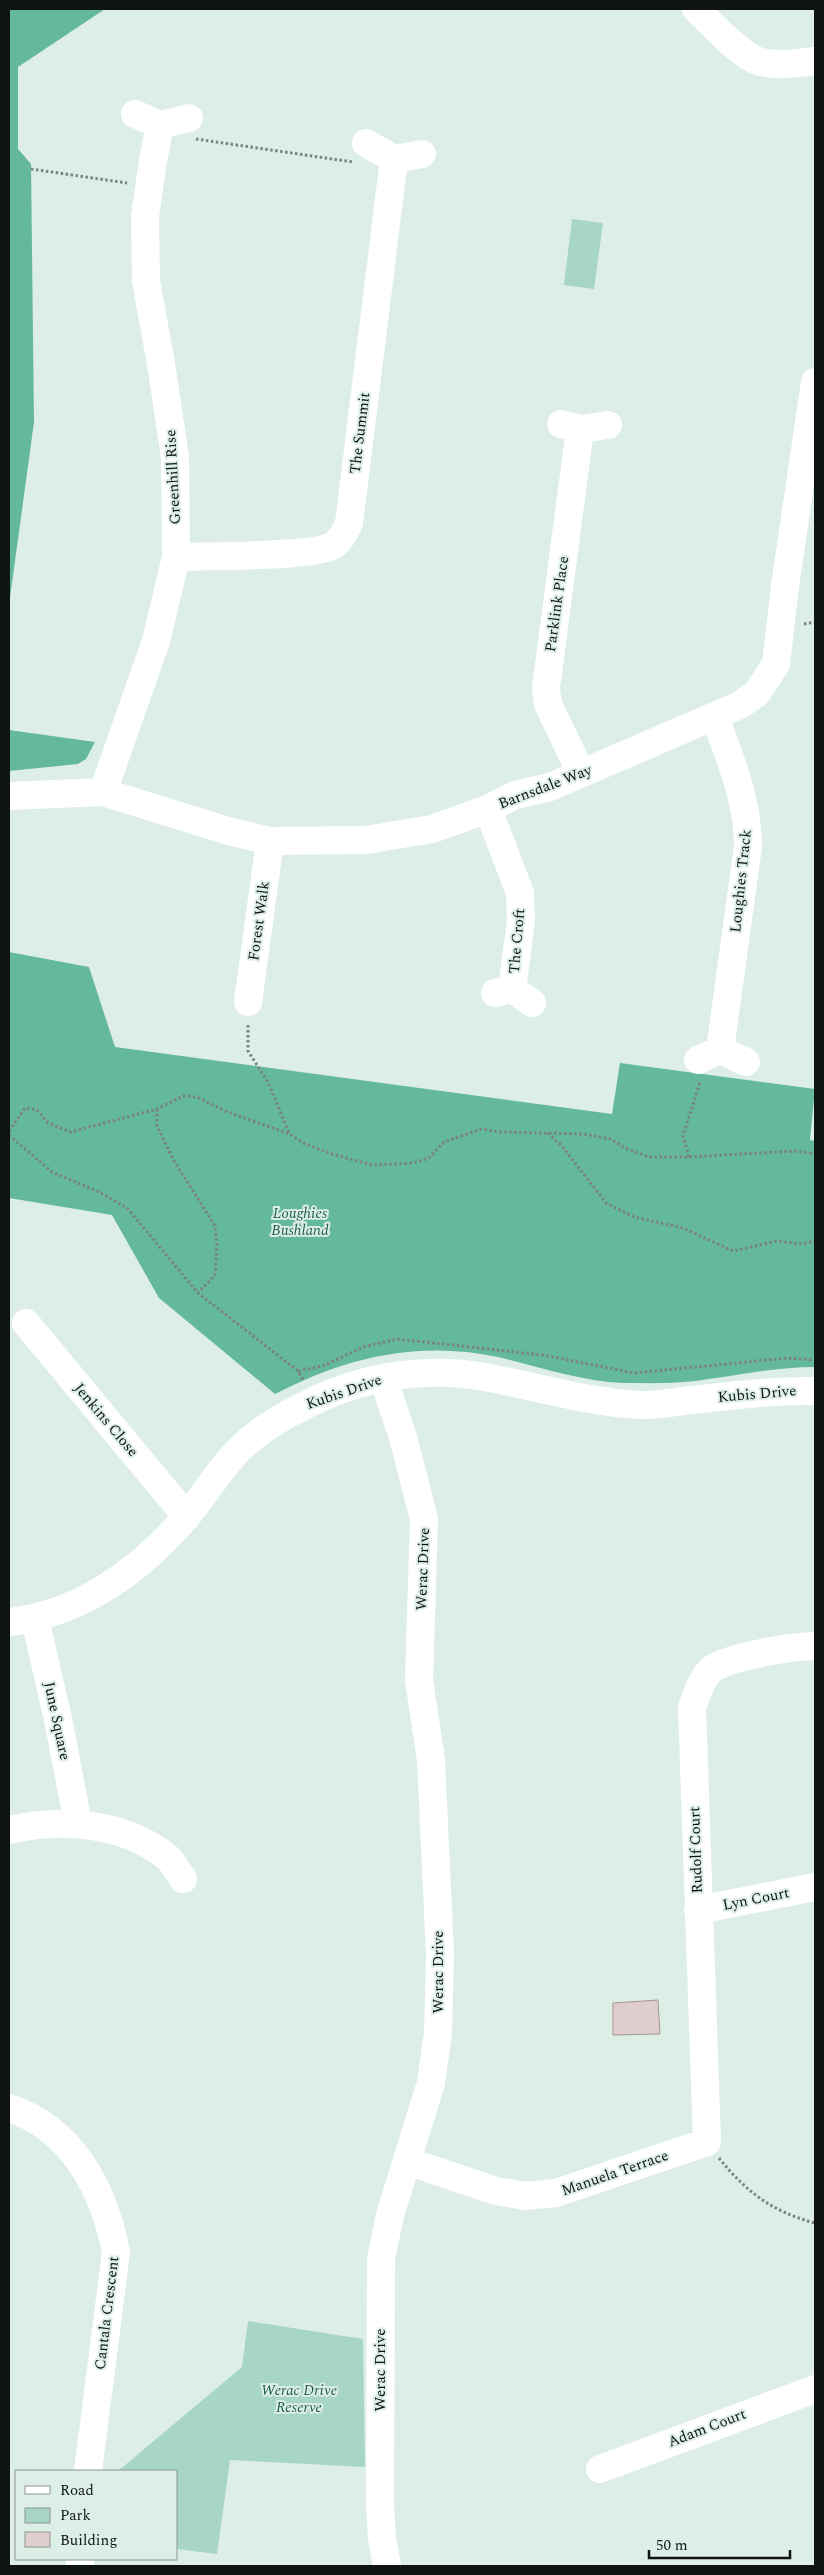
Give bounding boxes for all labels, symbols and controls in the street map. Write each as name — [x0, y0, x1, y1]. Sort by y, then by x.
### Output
street label: The Summit — [344, 391, 376, 475]
street label: Greenhill Rise — [159, 429, 187, 525]
street label: Parklink Place — [539, 555, 575, 653]
street label: Barnsdale Way — [495, 758, 596, 815]
street label: Loughies Track — [724, 828, 758, 934]
street label: Forest Walk — [242, 880, 276, 962]
street label: The Croft — [503, 907, 531, 975]
park label: Loughies Bushland — [271, 1202, 329, 1242]
street label: Kubis Drive — [303, 1368, 385, 1416]
street label: Jenkins Close — [68, 1378, 144, 1462]
street label: Kubis Drive — [717, 1379, 797, 1409]
street label: Werac Drive — [410, 1527, 436, 1611]
street label: June Square — [37, 1680, 77, 1762]
street label: Rudolf Court — [683, 1806, 709, 1894]
street label: Lyn Court — [721, 1881, 791, 1917]
street label: Werac Drive — [427, 1931, 450, 2013]
street label: Manuela Terrace — [558, 2144, 672, 2202]
street label: Cantala Crescent — [89, 2255, 125, 2371]
street label: Werac Drive — [369, 2329, 392, 2411]
park label: Werac Drive Reserve — [261, 2379, 337, 2419]
street label: Adam Court — [665, 2403, 749, 2453]
legend — [15, 2470, 178, 2560]
text: Road — [60, 2479, 94, 2502]
text: Park — [60, 2504, 91, 2527]
scale bar — [649, 2528, 790, 2560]
text: Building — [60, 2529, 117, 2552]
text: 50 m — [656, 2534, 688, 2557]

